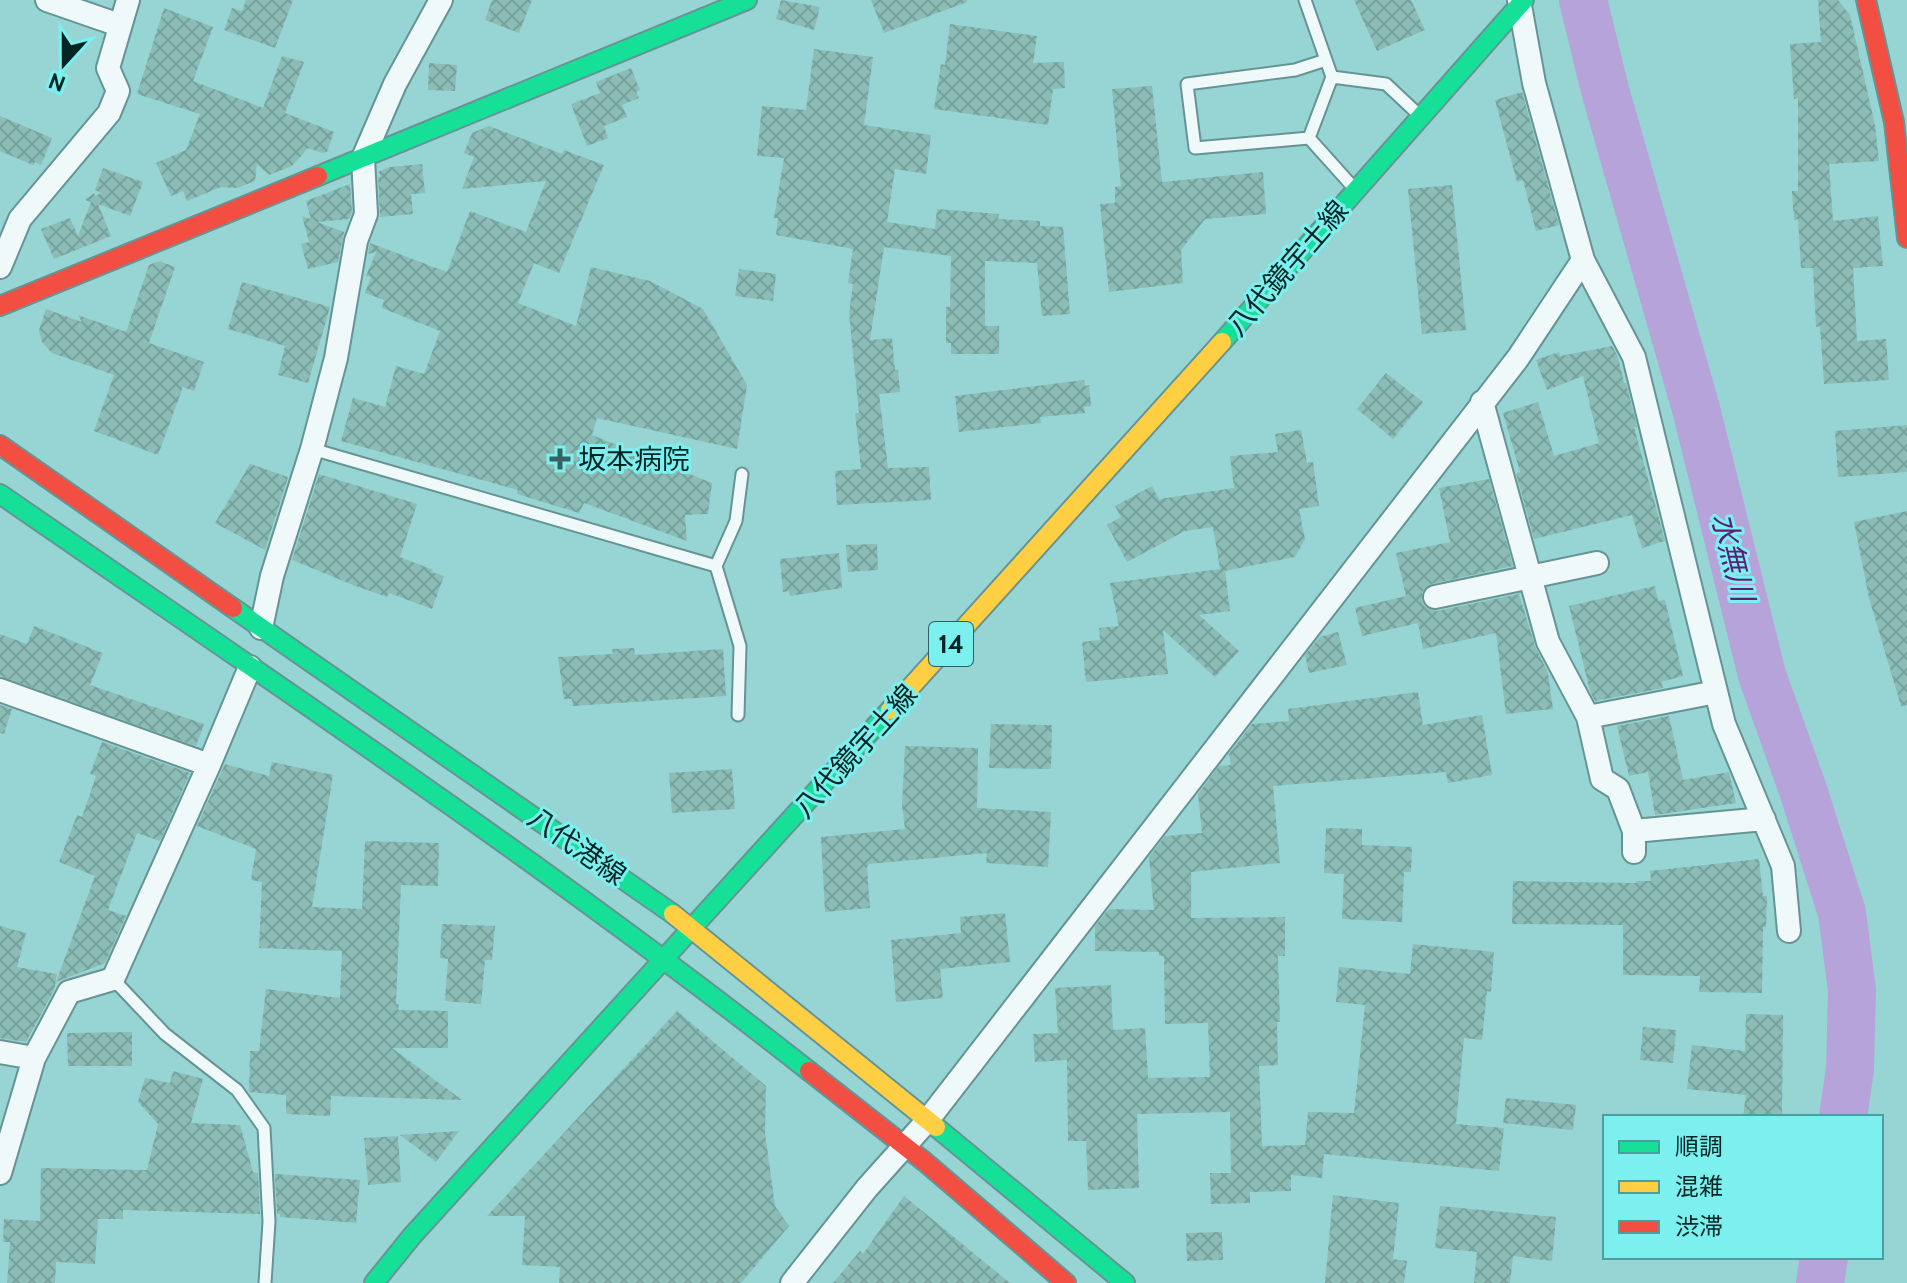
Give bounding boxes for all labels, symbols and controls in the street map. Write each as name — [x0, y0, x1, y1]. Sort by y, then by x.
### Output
north arrow — [24, 24, 104, 104]
text: N — [45, 67, 69, 98]
street label: 八代鏡宇土線 — [1219, 193, 1355, 343]
place label: 坂本病院 — [578, 442, 690, 476]
marker: 坂本病院 — [549, 448, 571, 470]
water label: 水無川 — [1704, 509, 1763, 608]
road number: 14 — [929, 622, 973, 666]
street label: 八代鏡宇土線 — [786, 677, 924, 825]
street label: 八代港線 — [521, 800, 633, 892]
legend — [1603, 1115, 1883, 1259]
text: 順調 — [1675, 1132, 1723, 1161]
text: 混雑 — [1675, 1172, 1723, 1201]
text: 渋滞 — [1675, 1212, 1723, 1241]

